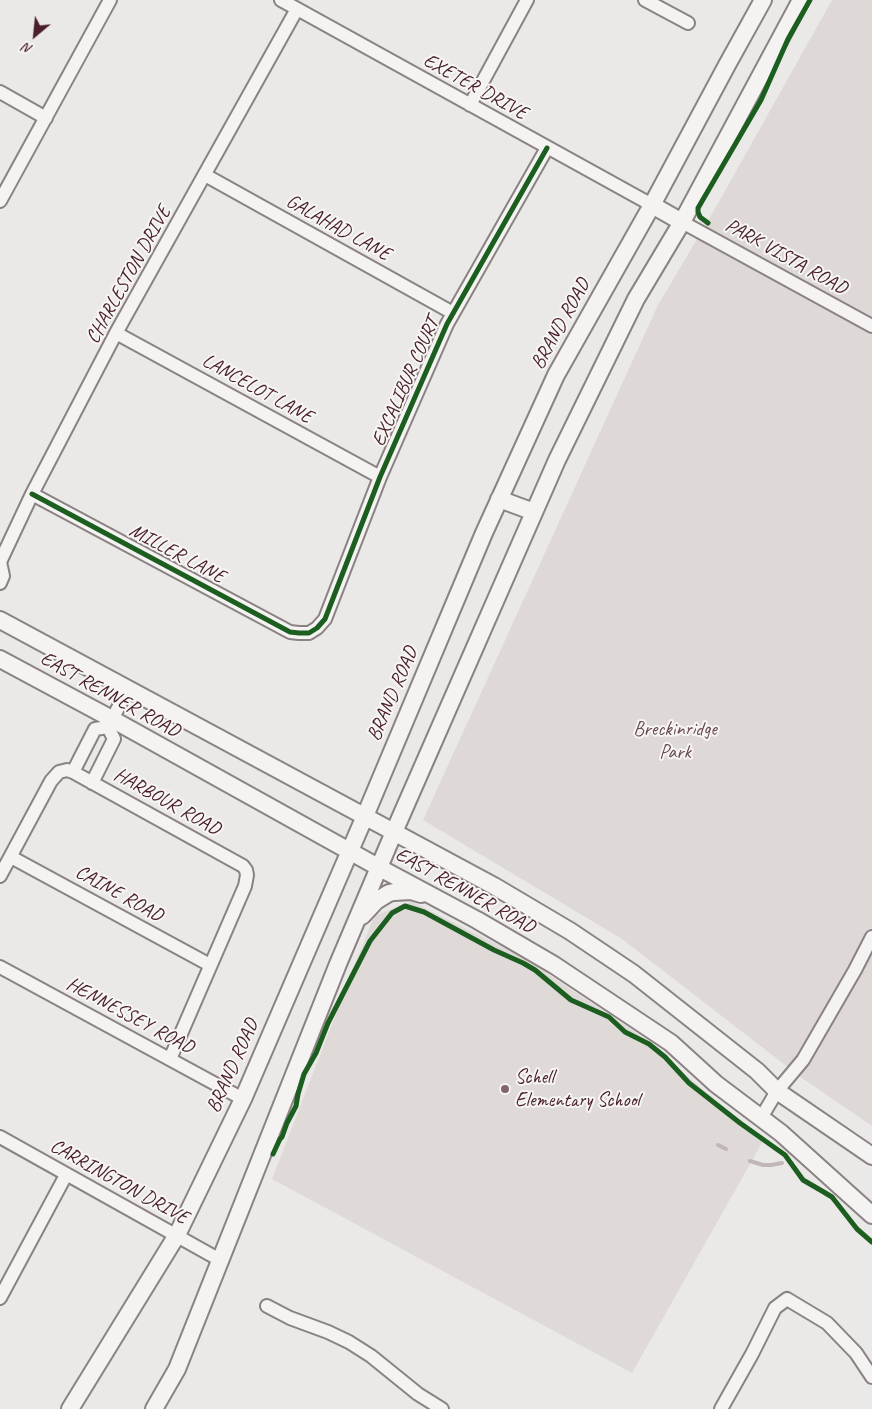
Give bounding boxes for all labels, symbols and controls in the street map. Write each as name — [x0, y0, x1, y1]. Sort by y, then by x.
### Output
north arrow — [10, 10, 60, 60]
text: N — [20, 39, 36, 58]
street label: EXETER DRIVE — [419, 49, 531, 125]
street label: GALAHAD LANE — [282, 190, 394, 266]
street label: CHARLESTON DRIVE — [81, 202, 177, 348]
street label: PARK VISTA ROAD — [721, 214, 851, 300]
street label: BRAND ROAD — [526, 274, 596, 374]
street label: EXCALIBUR COURT — [367, 314, 445, 450]
street label: LANCELOT LANE — [198, 349, 316, 429]
street label: MILLER LANE — [125, 519, 229, 589]
street label: BRAND ROAD — [362, 643, 424, 745]
street label: EAST RENNER ROAD — [36, 647, 184, 743]
park label: Breckinridge Park — [633, 718, 717, 765]
street label: HARBOUR ROAD — [109, 763, 225, 841]
street label: EAST RENNER ROAD — [391, 843, 539, 939]
street label: CAINE ROAD — [71, 860, 167, 928]
street label: HENNESSEY ROAD — [62, 972, 198, 1060]
street label: BRAND ROAD — [202, 1015, 264, 1117]
place label: Schell Elementary School — [515, 1066, 640, 1113]
marker: Schell Elementary School — [499, 1083, 511, 1095]
street label: CARRINGTON DRIVE — [46, 1134, 192, 1230]

